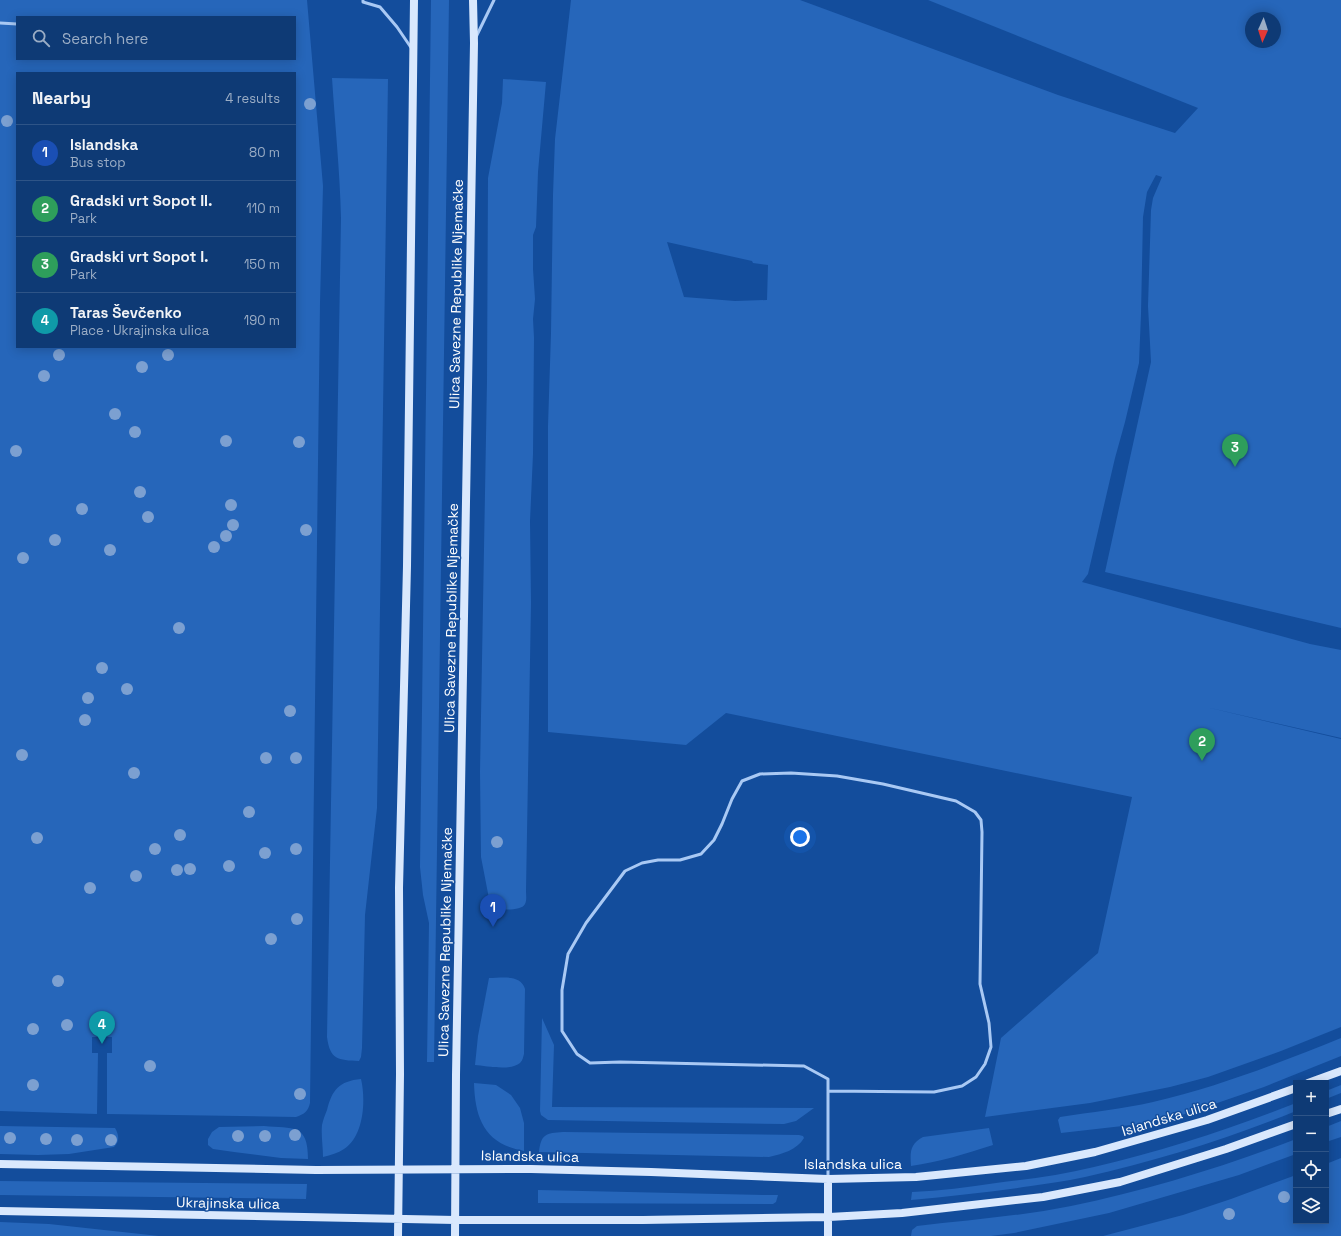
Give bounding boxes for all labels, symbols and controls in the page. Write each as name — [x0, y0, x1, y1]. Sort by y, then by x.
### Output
north arrow — [1245, 12, 1281, 48]
search box — [16, 16, 296, 60]
icon: search — [30, 27, 52, 49]
text: Search here — [62, 29, 148, 48]
text: Nearby — [32, 87, 91, 109]
text: 4 results — [225, 90, 280, 107]
text: Islandska — [70, 135, 138, 154]
text: 1 — [42, 144, 48, 161]
text: 80 m — [249, 144, 280, 161]
text: Bus stop — [70, 154, 126, 171]
street label: Ulica Savezne Republike Njemačke — [445, 179, 467, 409]
text: Gradski vrt Sopot II. — [70, 191, 213, 210]
text: 2 — [41, 200, 49, 217]
text: 110 m — [246, 200, 280, 217]
text: Park — [70, 210, 97, 227]
text: Gradski vrt Sopot I. — [70, 247, 209, 266]
text: 3 — [41, 256, 49, 273]
text: 150 m — [244, 256, 280, 273]
text: Park — [70, 266, 97, 283]
text: Taras Ševčenko — [70, 303, 182, 322]
text: 4 — [41, 312, 49, 329]
text: 190 m — [244, 312, 280, 329]
text: Place · Ukrajinska ulica — [70, 322, 209, 339]
pin: 3 — [1222, 434, 1248, 467]
street label: Ulica Savezne Republike Njemačke — [440, 503, 462, 733]
pin: 2 — [1189, 728, 1215, 761]
street label: Ulica Savezne Republike Njemačke — [434, 827, 456, 1057]
your location — [790, 827, 810, 847]
pin: 1 — [480, 894, 506, 927]
pin: 4 — [89, 1011, 115, 1044]
map controls — [1293, 1080, 1329, 1224]
button: + — [1293, 1080, 1329, 1116]
street label: Islandska ulica — [1119, 1094, 1219, 1140]
button: − — [1293, 1116, 1329, 1152]
street label: Islandska ulica — [481, 1146, 579, 1166]
button: locate — [1293, 1152, 1329, 1188]
street label: Islandska ulica — [804, 1155, 902, 1173]
button: layers — [1293, 1188, 1329, 1224]
street label: Ukrajinska ulica — [176, 1193, 280, 1213]

